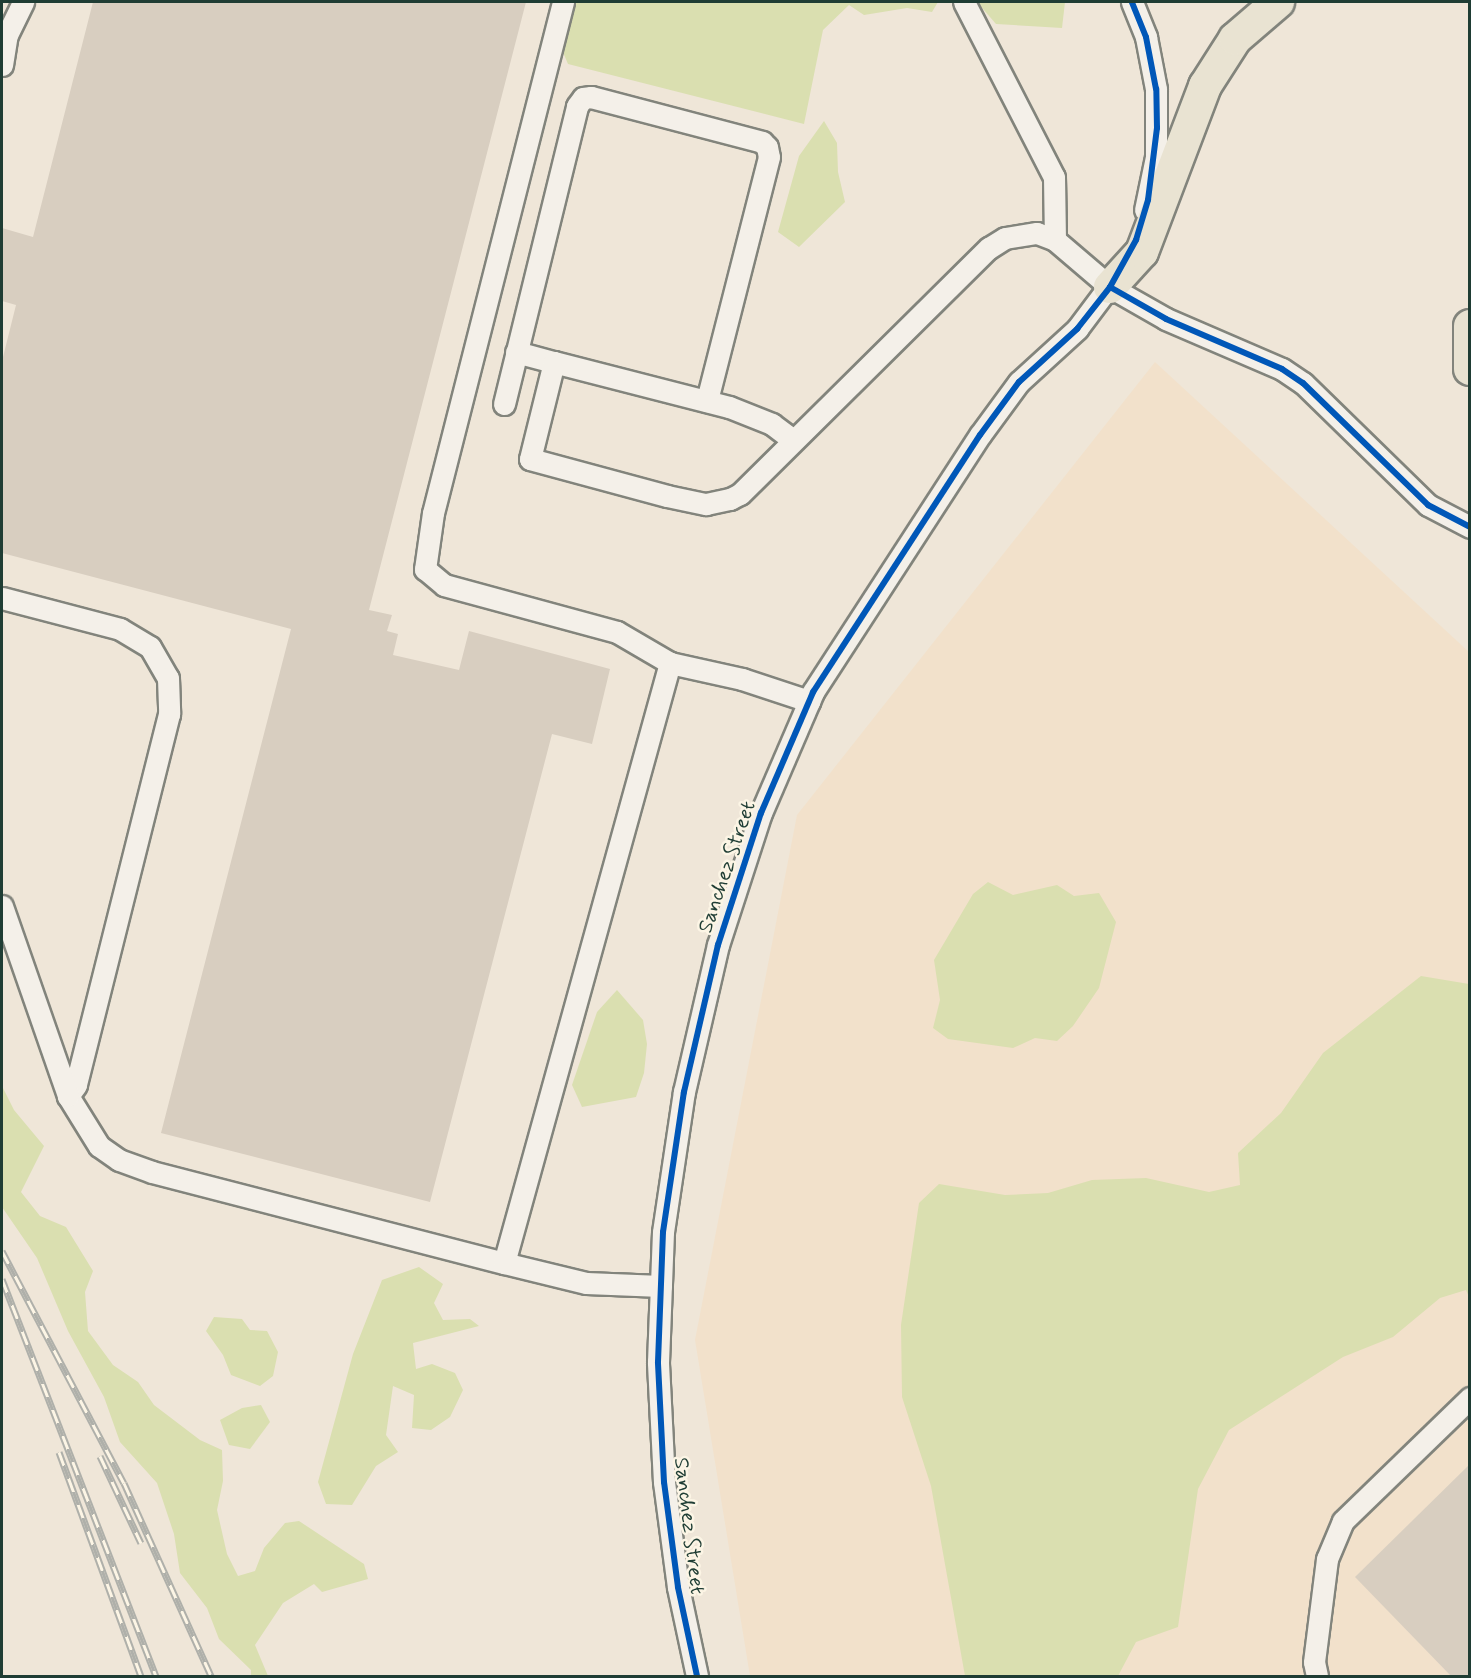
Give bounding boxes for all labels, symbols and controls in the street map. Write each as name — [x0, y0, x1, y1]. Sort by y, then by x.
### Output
street label: Sanchez Street — [692, 796, 762, 938]
street label: Sanchez Street — [668, 1454, 710, 1598]

